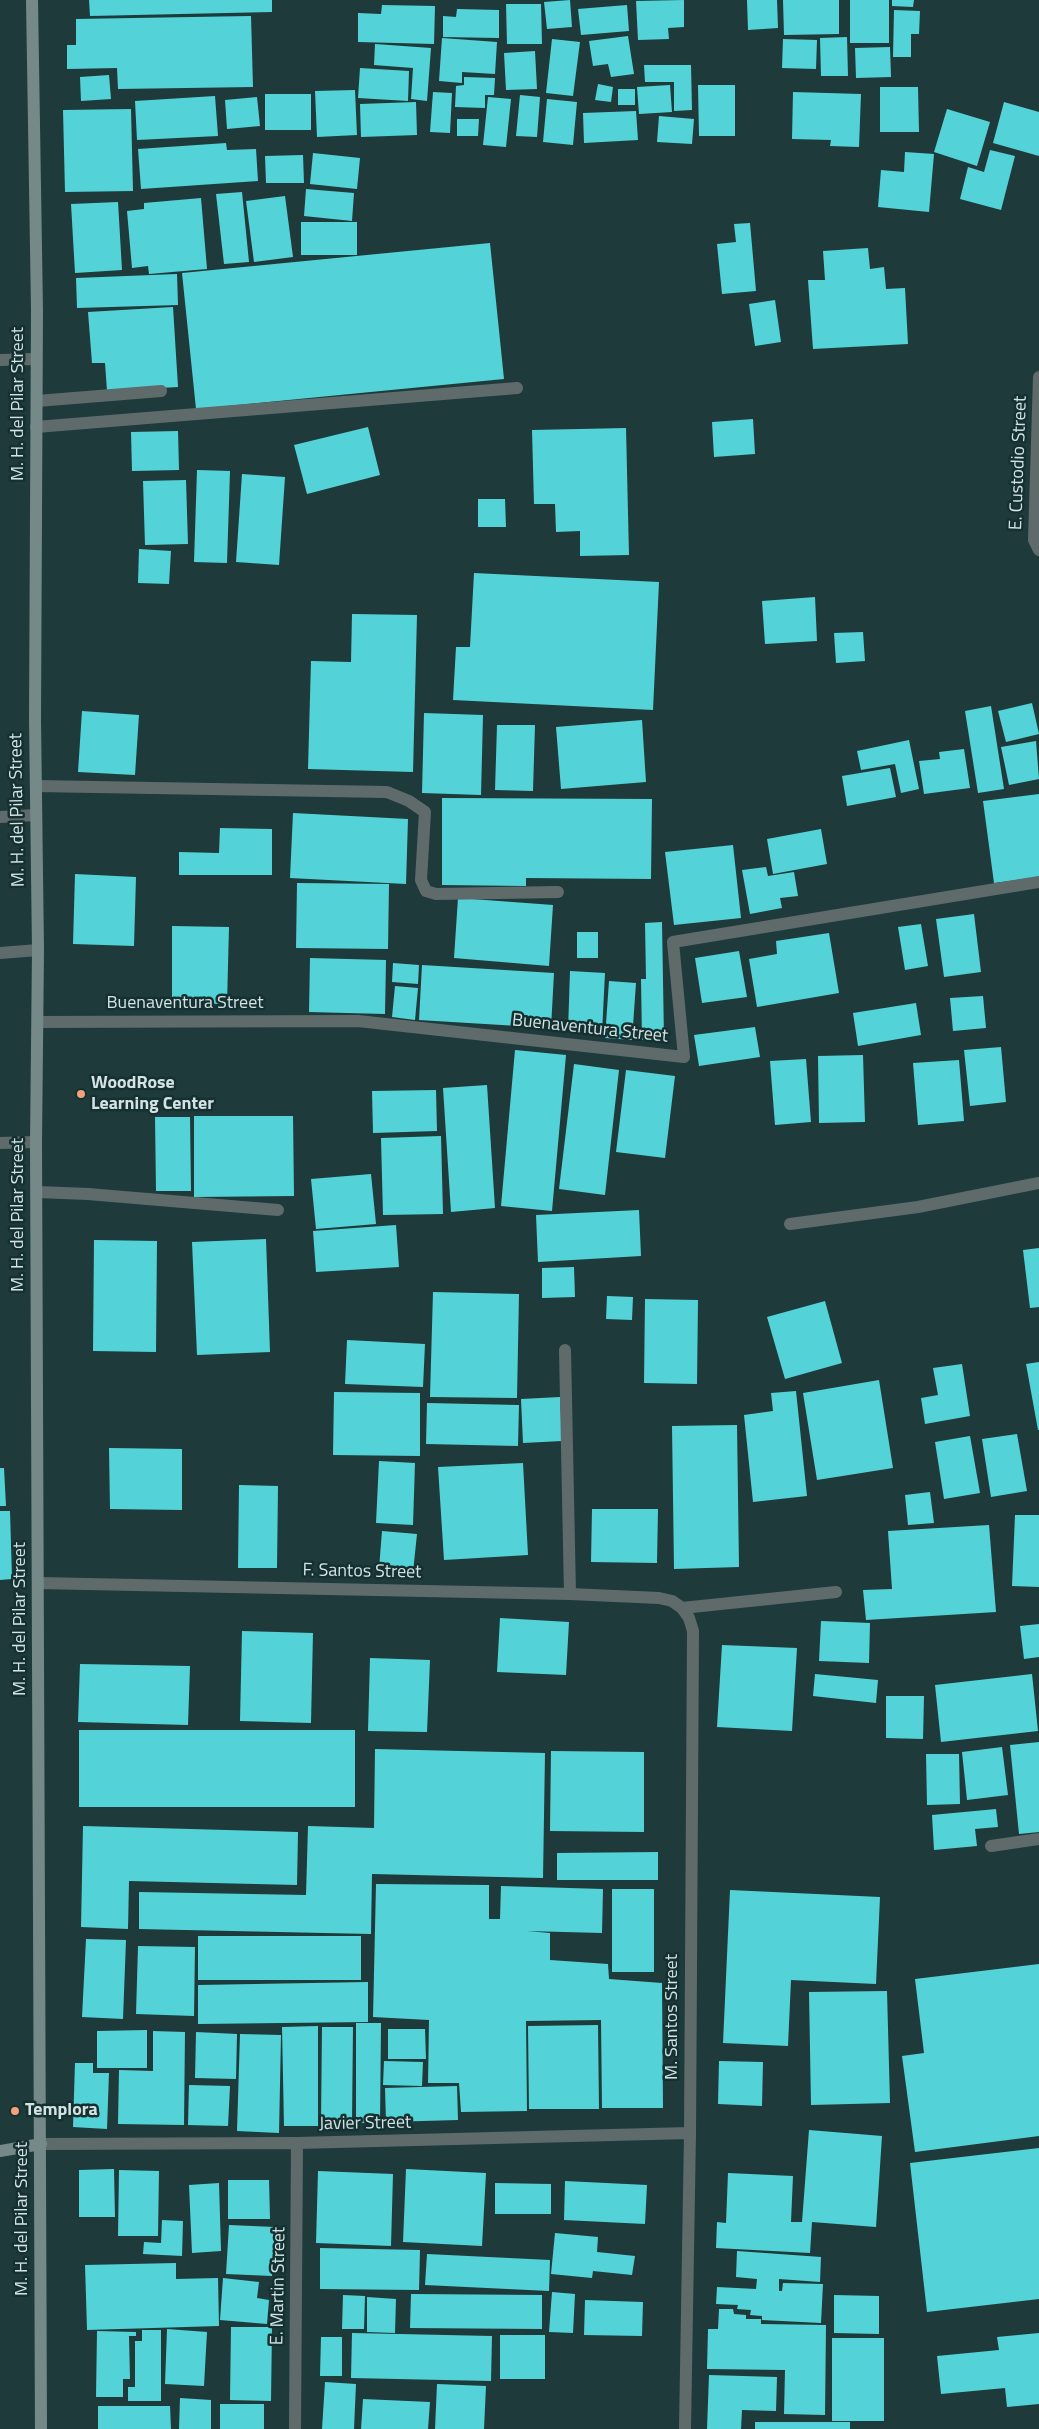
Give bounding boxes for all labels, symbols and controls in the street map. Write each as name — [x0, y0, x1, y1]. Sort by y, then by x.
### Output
street label: M. H. del Pilar Street — [8, 327, 30, 481]
street label: E. Custodio Street — [1006, 395, 1032, 531]
street label: M. H. del Pilar Street — [6, 733, 30, 887]
street label: Buenaventura Street — [106, 993, 264, 1015]
street label: Buenaventura Street — [511, 1010, 669, 1048]
place label: WoodRose Learning Center — [91, 1073, 214, 1116]
marker: WoodRose Learning Center — [75, 1088, 87, 1100]
street label: M. H. del Pilar Street — [8, 1138, 30, 1292]
street label: M. H. del Pilar Street — [10, 1542, 32, 1696]
street label: F. Santos Street — [302, 1560, 422, 1584]
street label: M. Santos Street — [662, 1954, 684, 2080]
place label: Templora — [25, 2100, 98, 2122]
marker: Templora — [9, 2105, 21, 2117]
street label: Javier Street — [319, 2112, 411, 2136]
street label: M. H. del Pilar Street — [12, 2142, 34, 2296]
street label: E. Martin Street — [267, 2227, 291, 2345]

